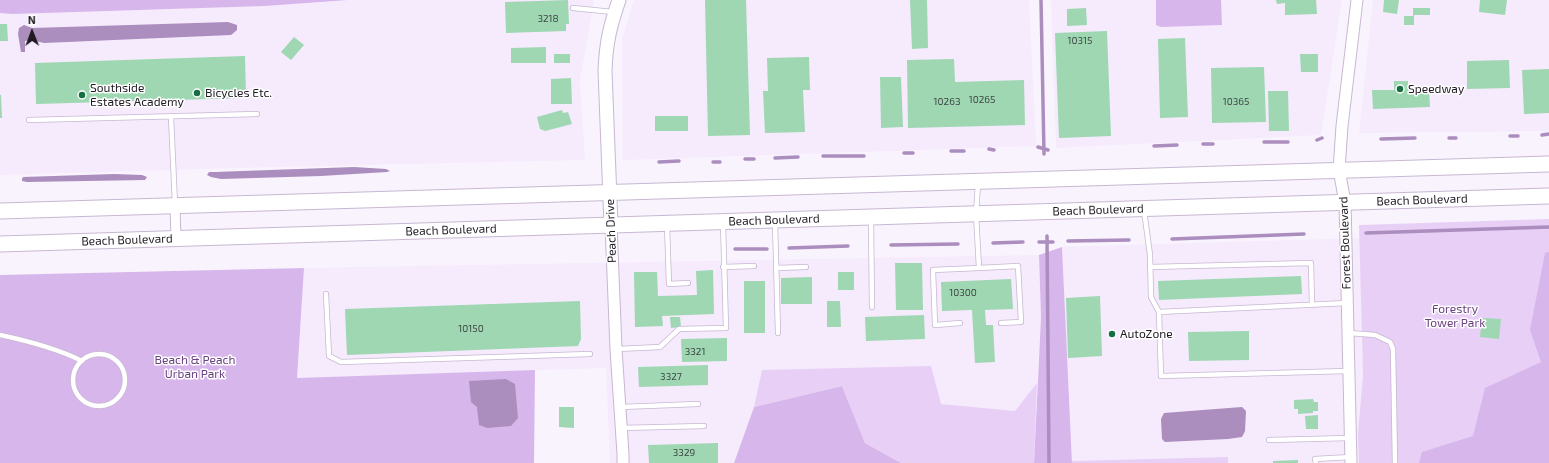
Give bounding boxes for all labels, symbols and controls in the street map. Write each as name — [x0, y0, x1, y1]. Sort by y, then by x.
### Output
north arrow — [12, 12, 52, 52]
text: N — [28, 13, 36, 26]
house number: 3218 — [537, 13, 559, 25]
house number: 10315 — [1068, 35, 1092, 47]
place label: Southside Estates Academy — [90, 81, 184, 109]
place label: Speedway — [1408, 82, 1464, 96]
marker: Speedway — [1395, 84, 1405, 94]
place label: Bicycles Etc. — [205, 86, 272, 100]
marker: Bicycles Etc. — [192, 88, 202, 98]
marker: Southside Estates Academy — [77, 90, 87, 100]
house number: 10265 — [969, 94, 995, 106]
house number: 10263 — [934, 96, 960, 108]
house number: 10365 — [1223, 96, 1249, 108]
street label: Beach Boulevard — [1376, 191, 1468, 209]
street label: Forest Boulevard — [1336, 196, 1354, 290]
street label: Peach Drive — [603, 199, 619, 263]
street label: Beach Boulevard — [1052, 201, 1144, 219]
street label: Beach Boulevard — [728, 211, 820, 229]
street label: Beach Boulevard — [405, 221, 497, 239]
street label: Beach Boulevard — [81, 231, 173, 249]
house number: 10300 — [949, 287, 977, 299]
park label: Forestry Tower Park — [1425, 302, 1485, 330]
house number: 10150 — [458, 323, 484, 335]
place label: AutoZone — [1120, 327, 1173, 341]
marker: AutoZone — [1107, 329, 1117, 339]
house number: 3321 — [685, 346, 705, 358]
park label: Beach & Peach Urban Park — [155, 353, 235, 381]
house number: 3327 — [660, 371, 682, 383]
house number: 3329 — [673, 447, 695, 459]

